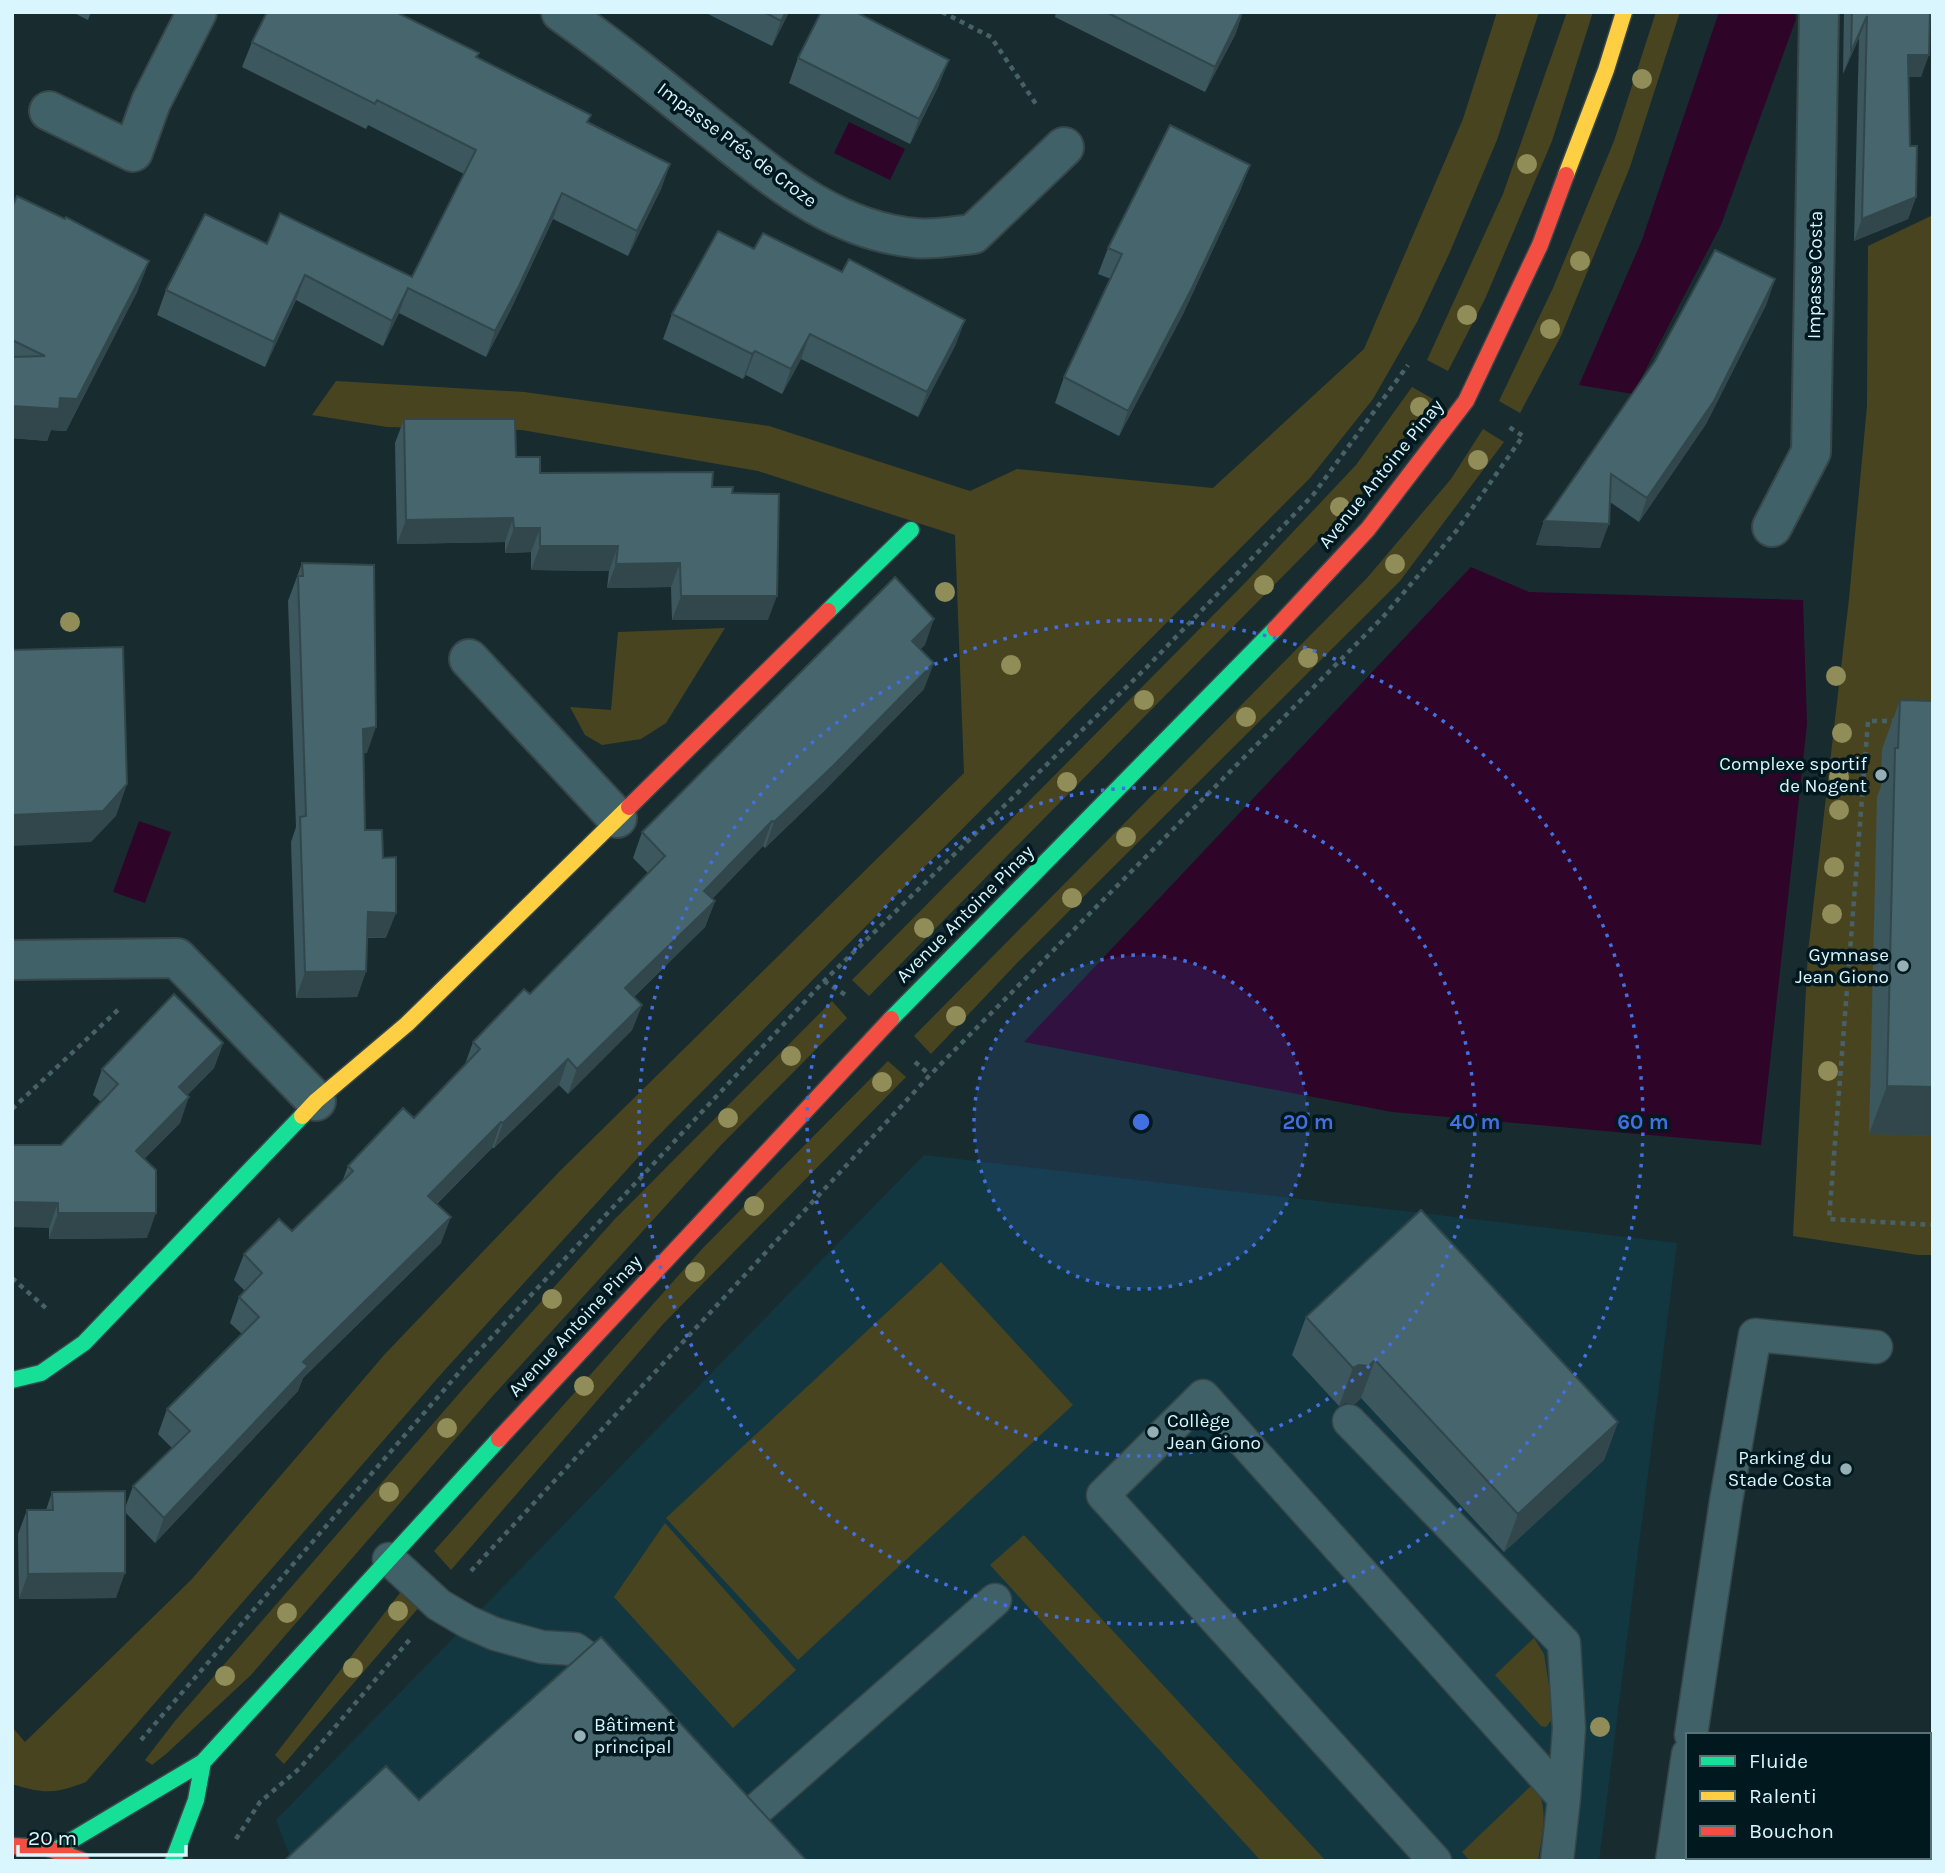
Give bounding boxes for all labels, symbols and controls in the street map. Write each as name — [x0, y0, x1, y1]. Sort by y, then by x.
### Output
street label: Impasse Prés de Croze — [653, 78, 821, 212]
street label: Impasse Costa — [1803, 211, 1827, 339]
street label: Avenue Antoine Pinay — [1314, 395, 1448, 553]
place label: Complexe sportif de Nogent — [1719, 753, 1867, 797]
marker: Complexe sportif de Nogent — [1873, 767, 1889, 783]
street label: Avenue Antoine Pinay — [892, 841, 1038, 987]
place label: Gymnase Jean Giono — [1795, 944, 1889, 988]
marker: Gymnase Jean Giono — [1895, 958, 1911, 974]
centre of rings — [1129, 1110, 1153, 1134]
text: 20 m — [1282, 1110, 1334, 1134]
text: 40 m — [1449, 1110, 1501, 1134]
text: 60 m — [1617, 1110, 1669, 1134]
street label: Avenue Antoine Pinay — [504, 1251, 646, 1401]
place label: Collège Jean Giono — [1167, 1410, 1261, 1454]
marker: Collège Jean Giono — [1145, 1424, 1161, 1440]
place label: Parking du Stade Costa — [1728, 1447, 1832, 1491]
marker: Parking du Stade Costa — [1838, 1461, 1854, 1477]
place label: Bâtiment principal — [594, 1714, 675, 1758]
marker: Bâtiment principal — [572, 1728, 588, 1744]
legend — [1686, 1733, 1931, 1859]
text: Fluide — [1749, 1749, 1808, 1773]
text: Ralenti — [1749, 1784, 1817, 1808]
scale bar — [18, 1814, 186, 1858]
text: Bouchon — [1749, 1819, 1834, 1843]
text: 20 m — [28, 1826, 77, 1850]

